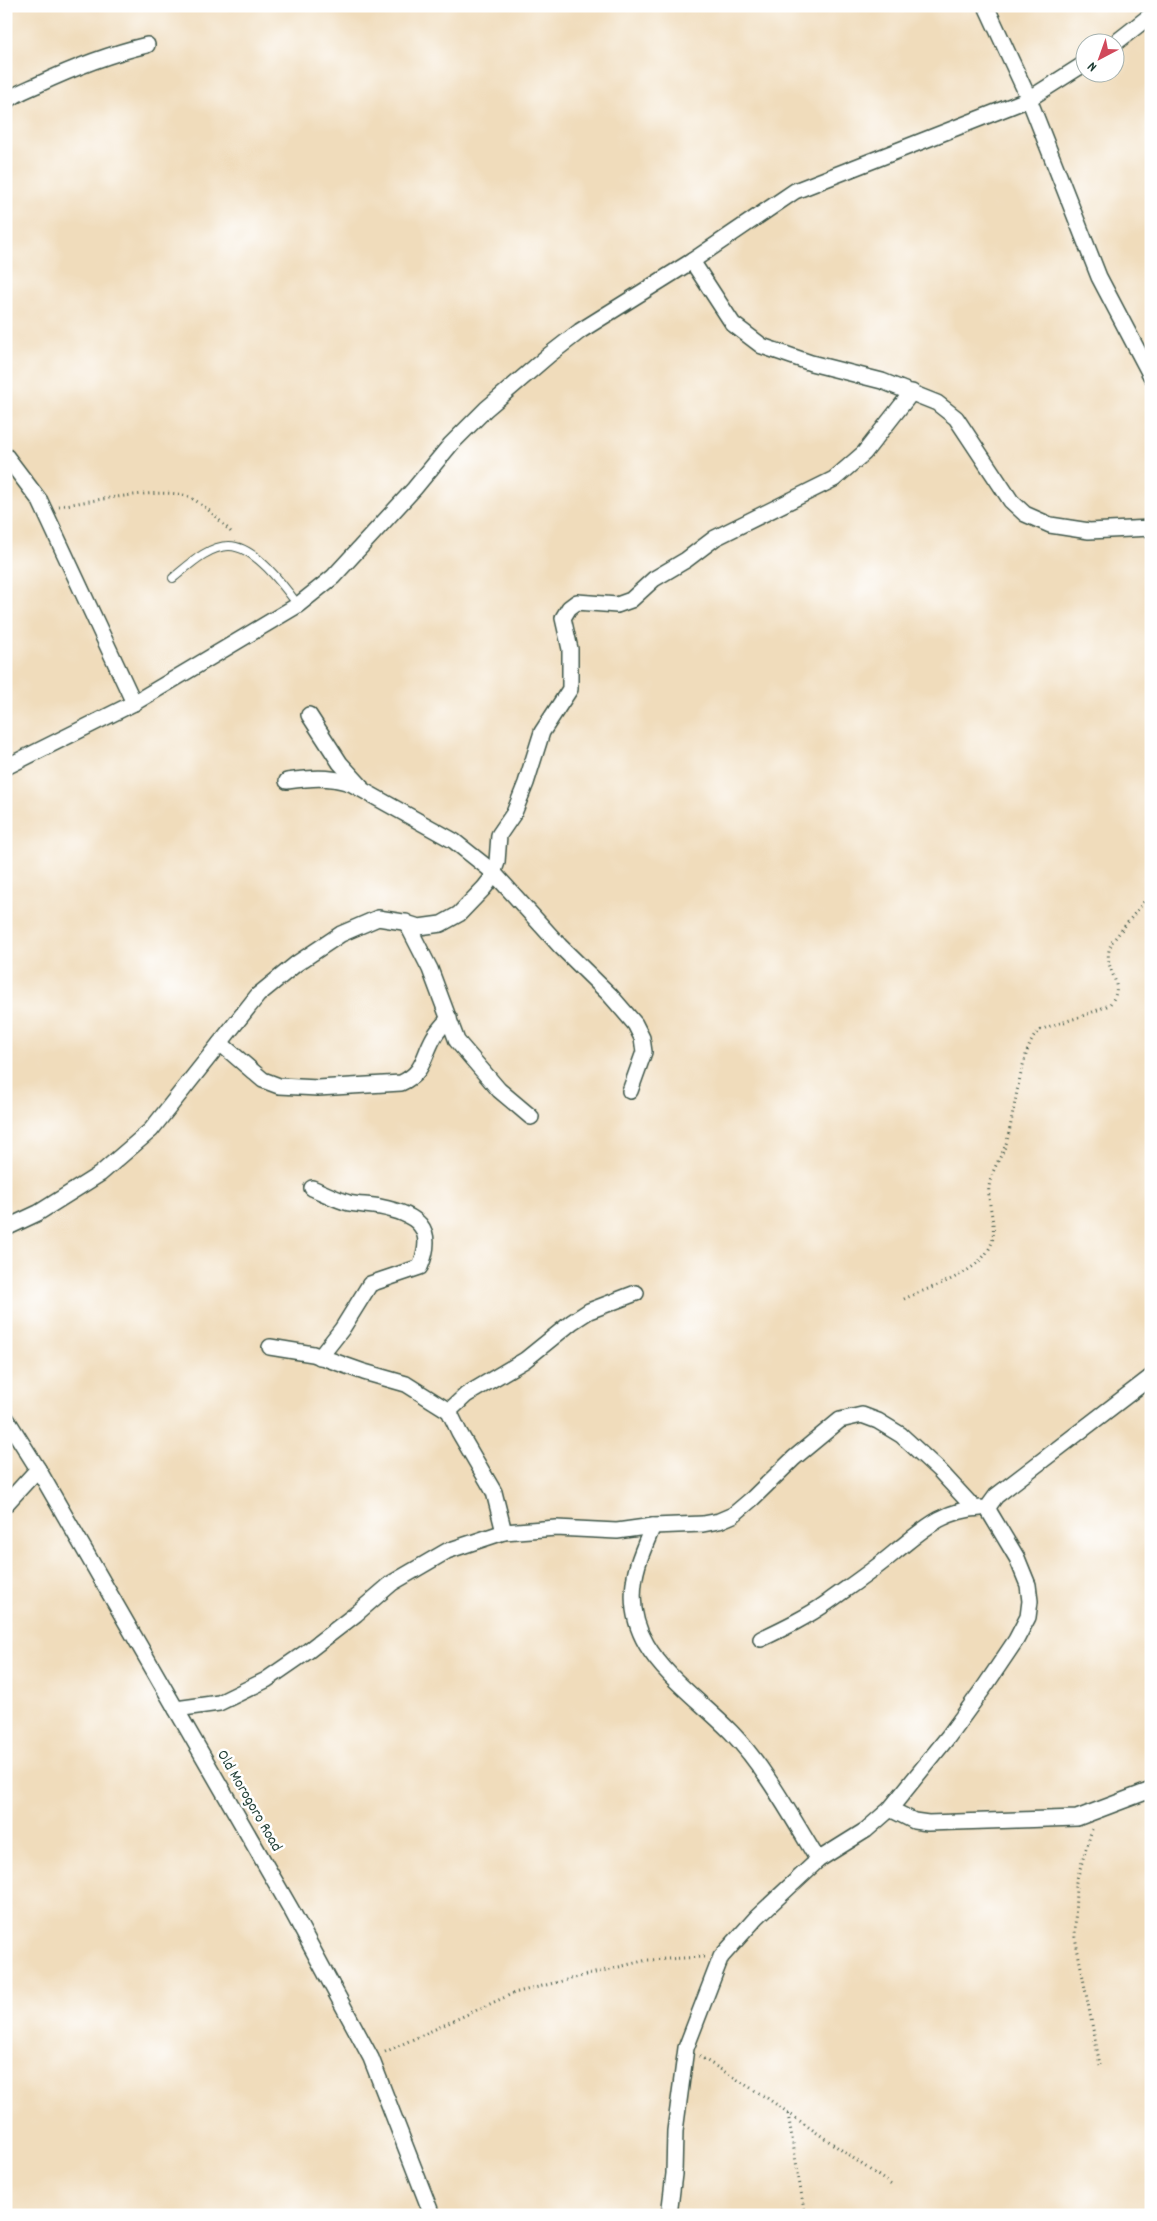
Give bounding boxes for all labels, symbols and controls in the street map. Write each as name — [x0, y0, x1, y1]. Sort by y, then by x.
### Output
north arrow — [1074, 32, 1124, 82]
text: N — [1084, 56, 1102, 76]
street label: Old Morogoro Road — [210, 1746, 288, 1856]

